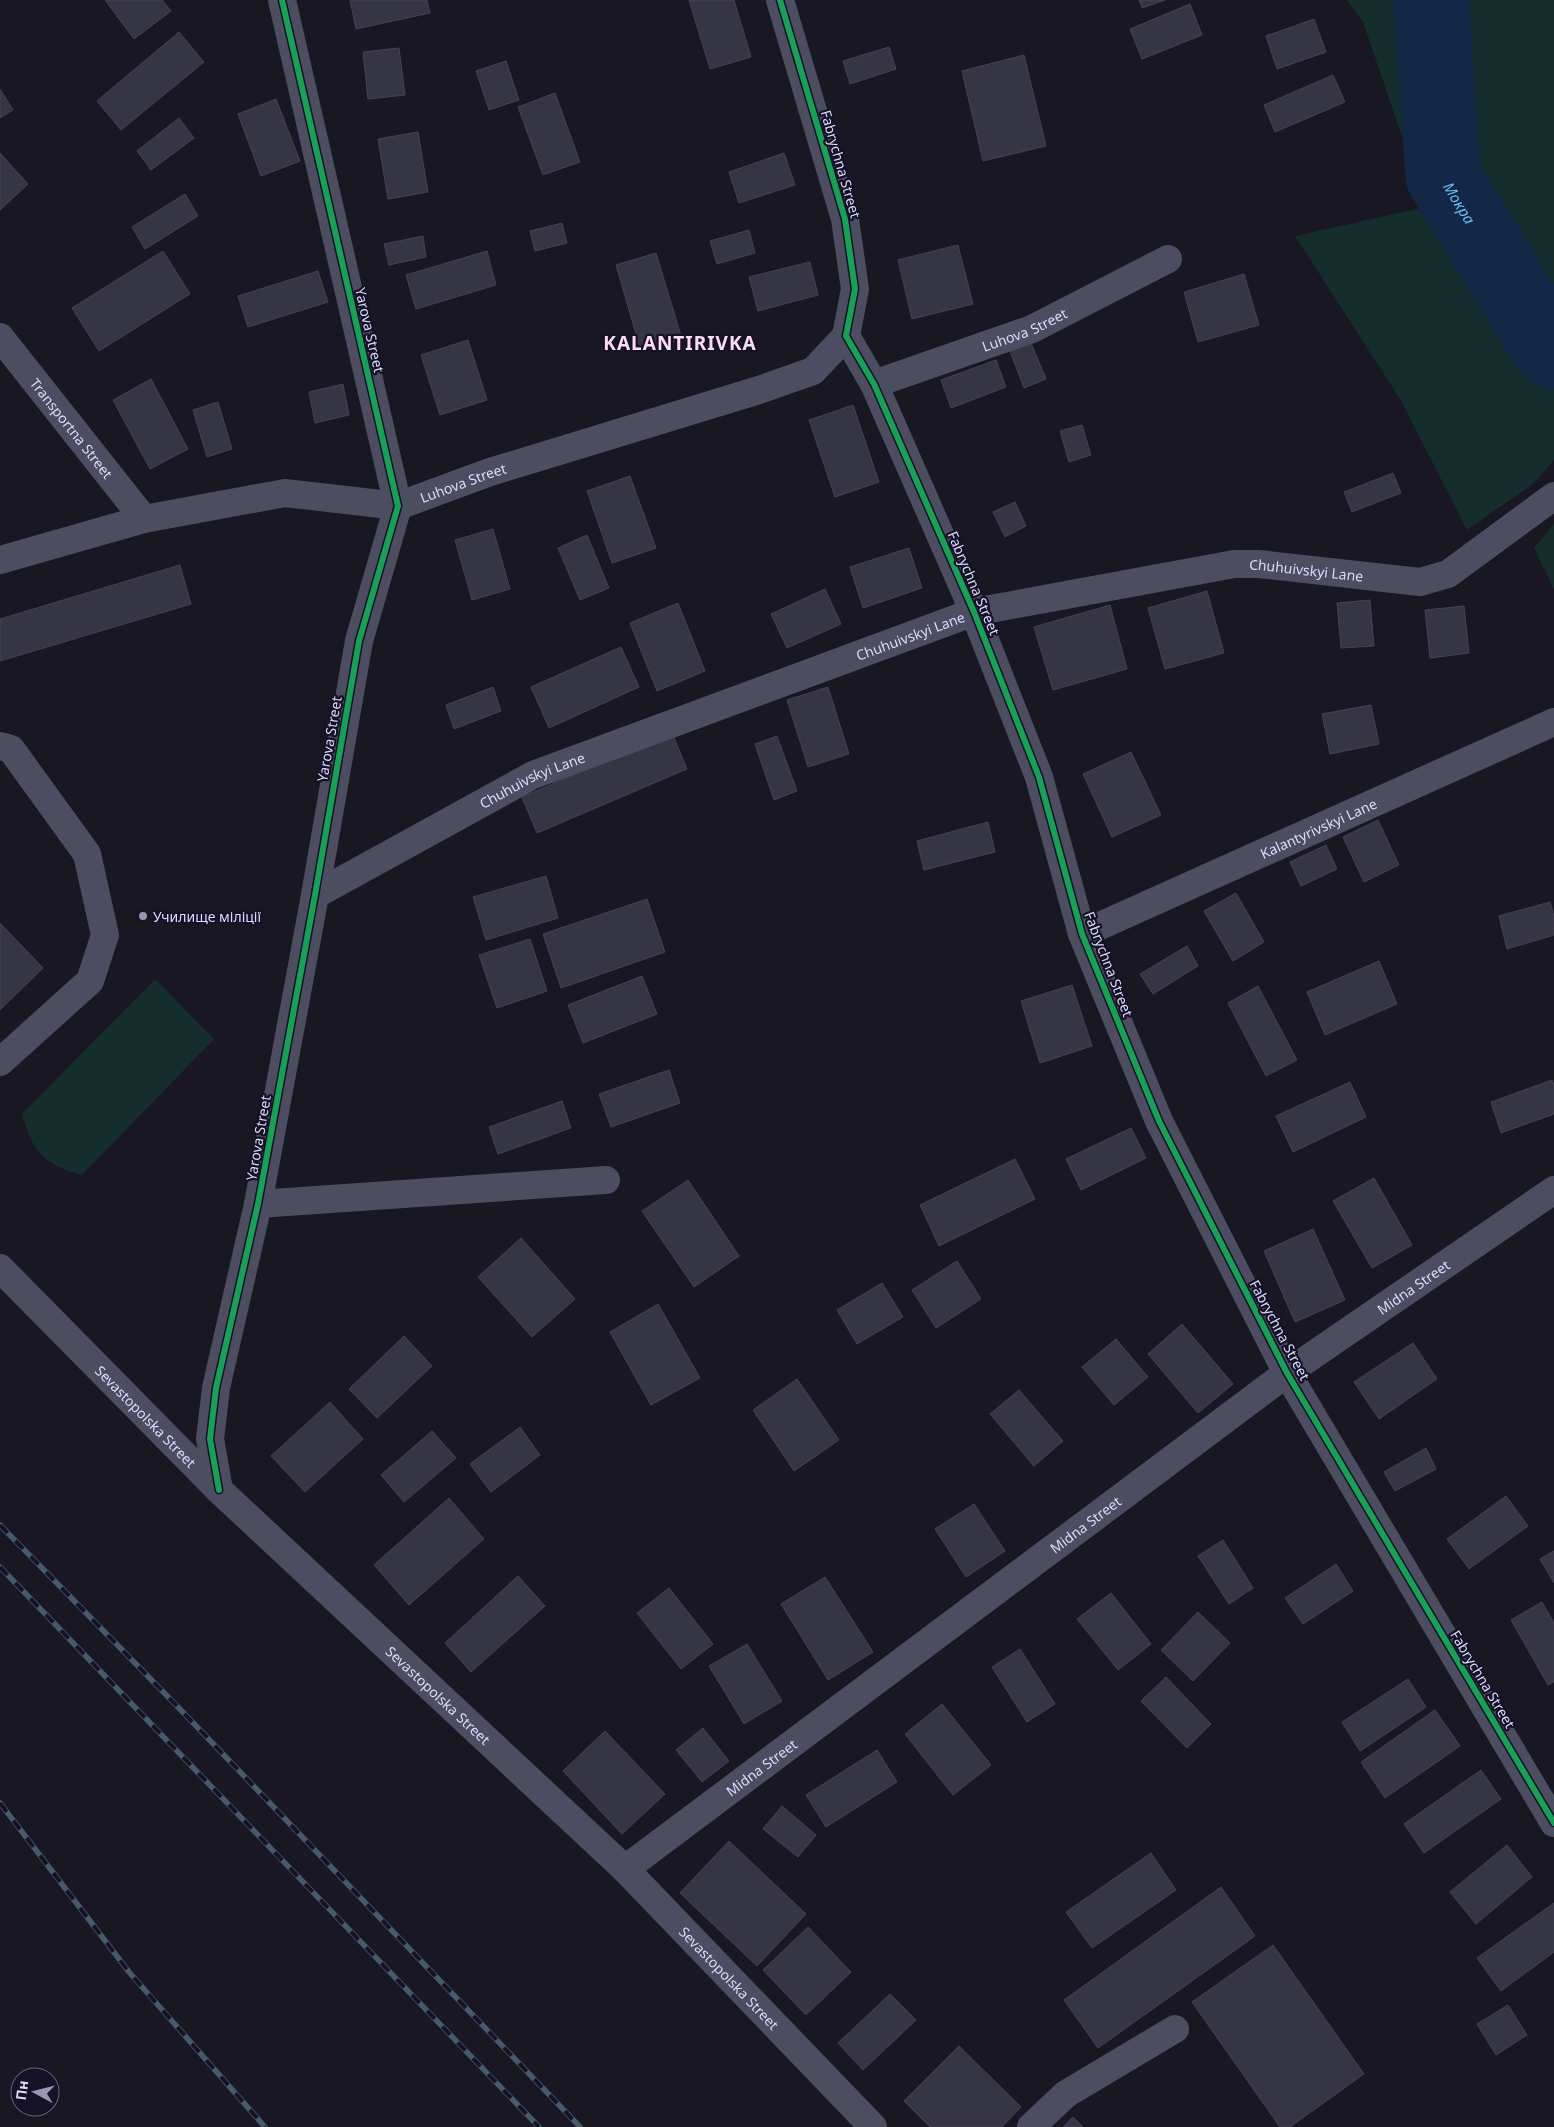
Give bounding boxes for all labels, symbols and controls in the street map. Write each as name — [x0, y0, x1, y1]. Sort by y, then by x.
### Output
street label: Fabrychna Street — [817, 108, 865, 220]
water label: Мокра — [1439, 178, 1480, 228]
street label: Yarova Street — [351, 286, 389, 374]
street label: Luhova Street — [979, 303, 1070, 355]
district label: KALANTIRIVKA — [603, 330, 757, 356]
street label: Transportna Street — [26, 374, 118, 482]
street label: Luhova Street — [417, 458, 508, 507]
street label: Fabrychna Street — [944, 528, 1004, 638]
street label: Chuhuivskyi Lane — [1249, 554, 1364, 585]
street label: Chuhuivskyi Lane — [853, 607, 967, 664]
street label: Yarova Street — [312, 695, 346, 783]
street label: Chuhuivskyi Lane — [476, 747, 587, 812]
street label: Kalantyrivskyi Lane — [1257, 793, 1380, 862]
place label: Училище міліції — [153, 907, 261, 926]
street label: Fabrychna Street — [1080, 909, 1138, 1019]
marker: Училище міліції — [137, 910, 149, 922]
street label: Yarova Street — [241, 1094, 275, 1182]
street label: Midna Street — [1373, 1255, 1453, 1318]
street label: Fabrychna Street — [1245, 1276, 1315, 1384]
street label: Sevastopolska Street — [92, 1361, 201, 1471]
street label: Midna Street — [1046, 1491, 1125, 1557]
street label: Fabrychna Street — [1446, 1626, 1520, 1732]
street label: Sevastopolska Street — [382, 1641, 495, 1748]
street label: Midna Street — [722, 1734, 800, 1800]
street label: Sevastopolska Street — [675, 1922, 783, 2033]
north arrow — [10, 2067, 60, 2117]
text: Пн — [11, 2079, 32, 2101]

